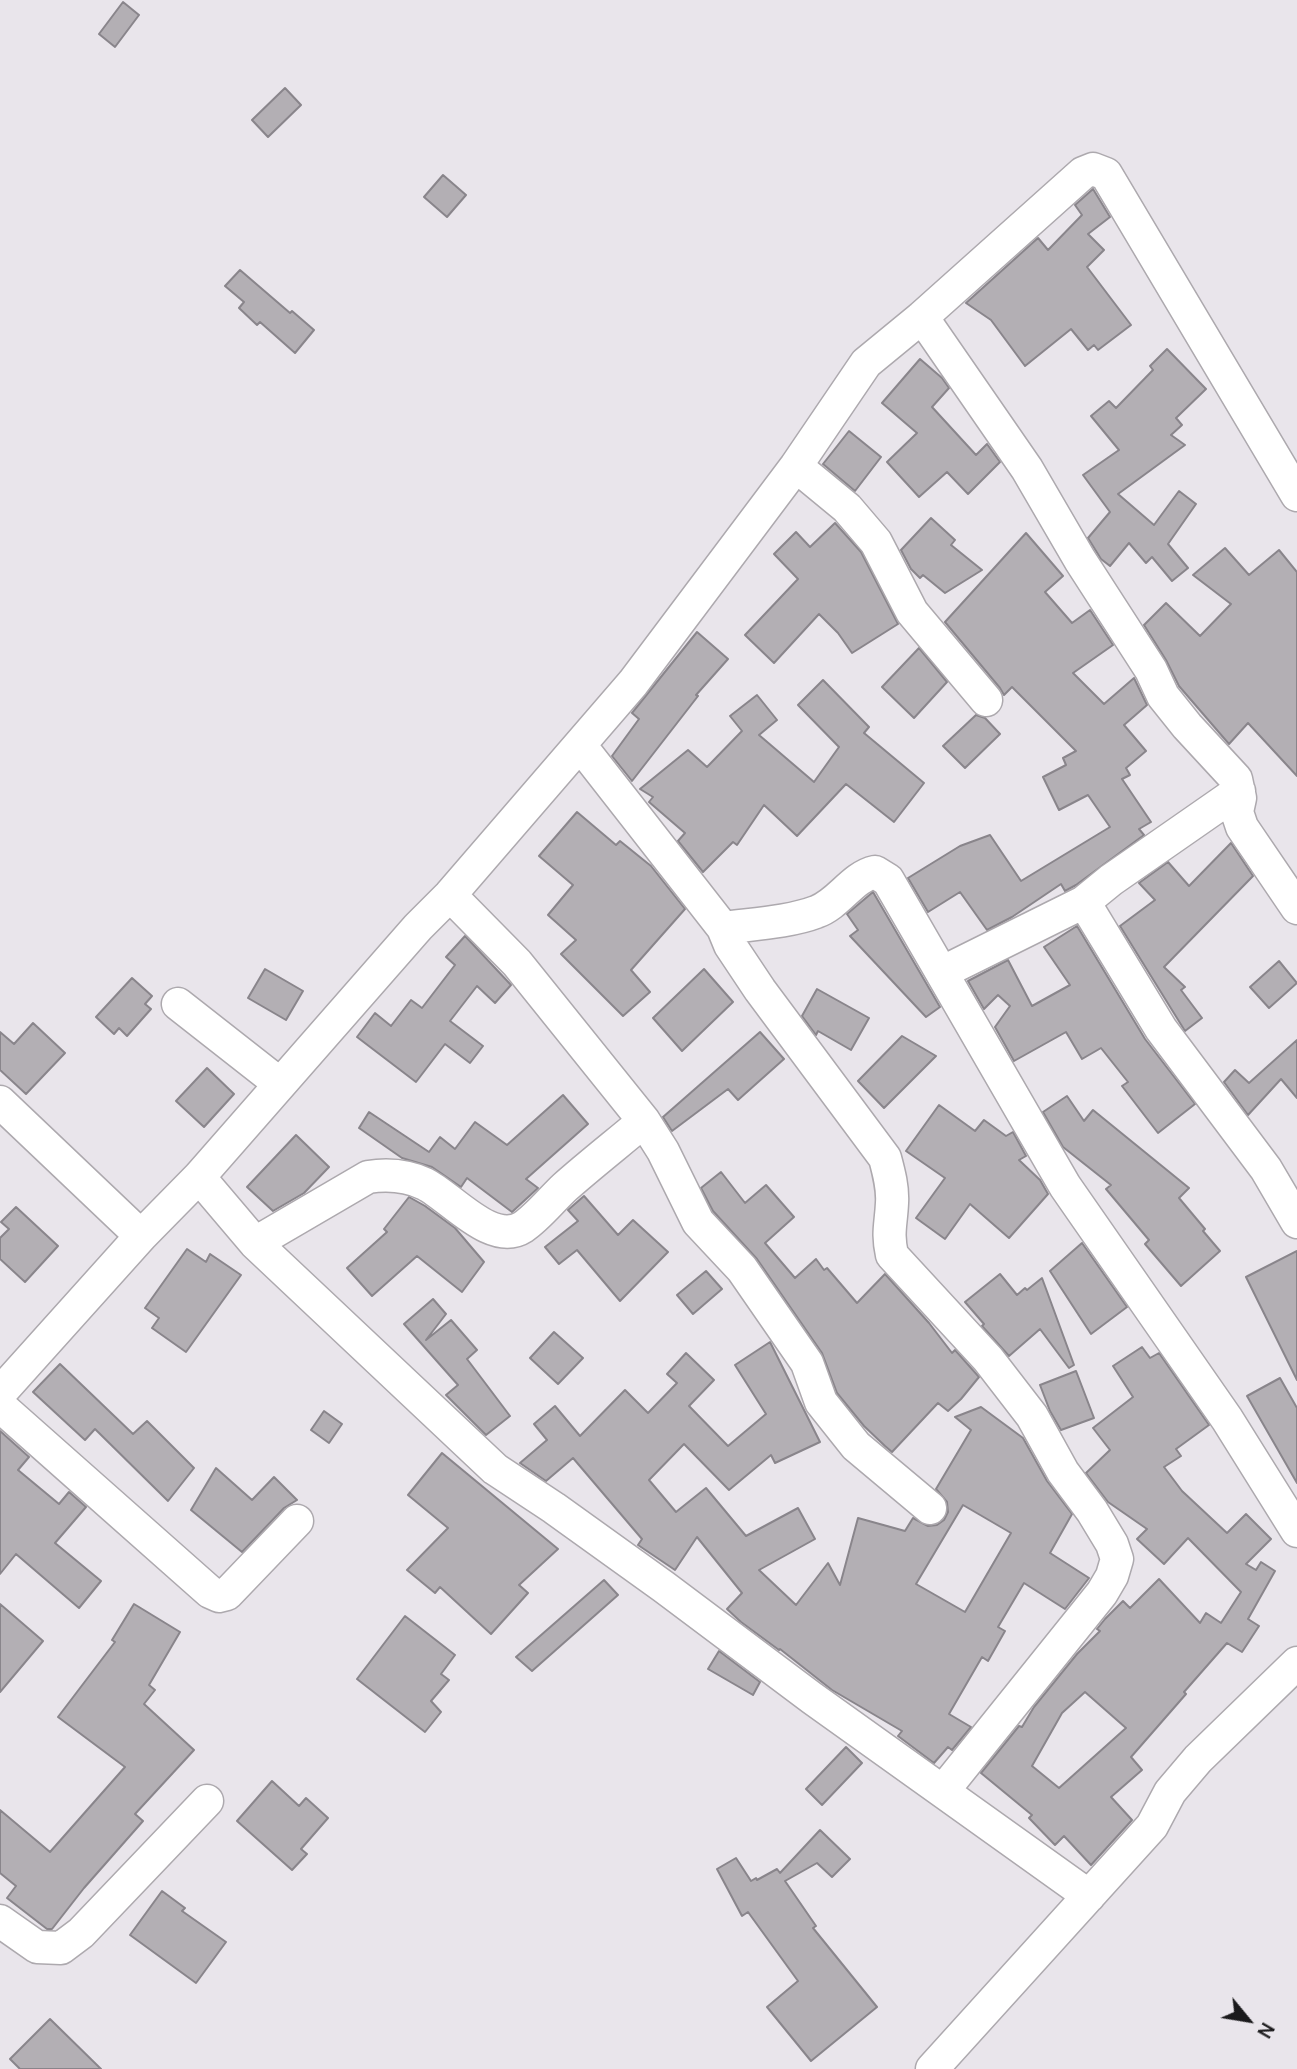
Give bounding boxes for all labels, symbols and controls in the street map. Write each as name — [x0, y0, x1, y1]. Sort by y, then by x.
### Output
north arrow — [1213, 1985, 1283, 2055]
text: N — [1252, 2018, 1281, 2043]

